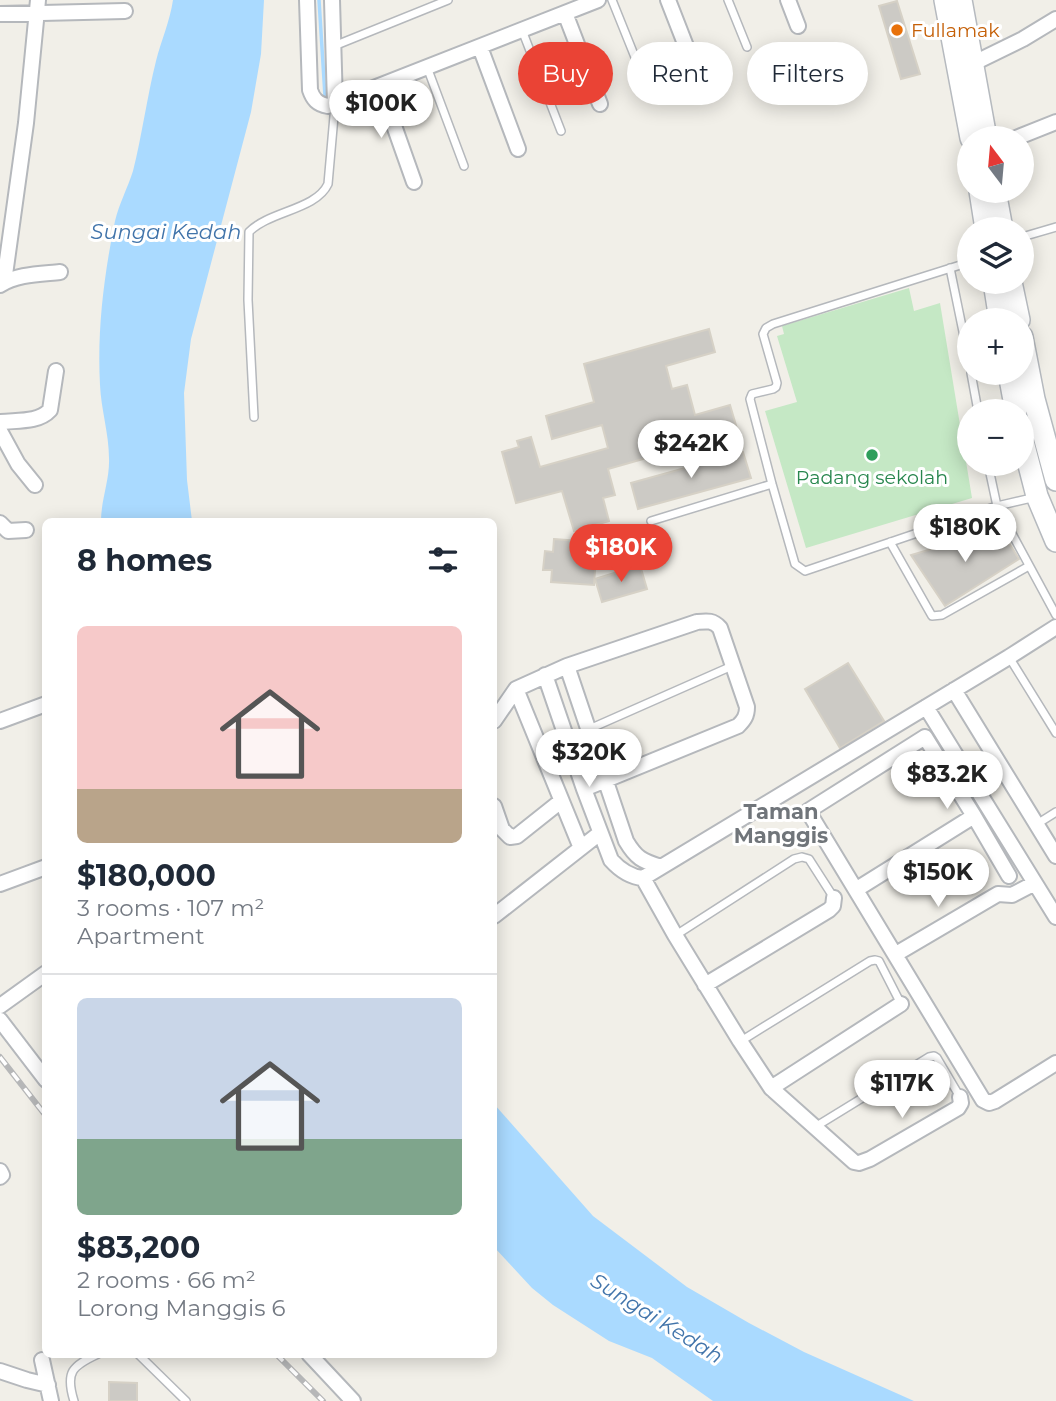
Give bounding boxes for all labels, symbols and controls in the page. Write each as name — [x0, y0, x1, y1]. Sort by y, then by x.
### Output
place label: Fullamak — [911, 19, 1000, 42]
marker: Fullamak — [889, 22, 905, 38]
chip: Buy — [518, 42, 613, 105]
chip: Rent — [627, 42, 733, 105]
chip: Filters — [747, 42, 868, 105]
pin: $100K — [332, 80, 430, 140]
text: $100K — [345, 89, 417, 117]
north arrow — [957, 126, 1034, 203]
map controls — [957, 126, 1034, 476]
button: layers — [957, 217, 1034, 294]
water label: Sungai Kedah — [91, 219, 241, 244]
button: + — [957, 308, 1034, 385]
button: − — [957, 399, 1034, 476]
pin: $242K — [642, 420, 740, 480]
text: $242K — [654, 429, 728, 457]
marker: Padang sekolah — [864, 447, 880, 463]
place label: Padang sekolah — [796, 466, 948, 489]
pin: $180K — [916, 504, 1014, 564]
text: $180K — [929, 513, 1001, 541]
pin: $180K — [572, 524, 670, 584]
text: $180K — [585, 533, 657, 561]
icon: filters — [424, 541, 462, 579]
text: 8 homes — [77, 542, 212, 579]
icon: home — [207, 671, 333, 797]
pin: $320K — [540, 730, 638, 789]
text: $320K — [552, 738, 626, 766]
pin: $83.2K — [890, 752, 1004, 811]
text: $83.2K — [907, 760, 987, 788]
district label: Taman Manggis — [734, 799, 828, 848]
pin: $150K — [889, 850, 987, 909]
text: $180,000 — [77, 857, 216, 894]
text: $150K — [903, 858, 973, 886]
text: 3 rooms · 107 m² — [77, 894, 264, 922]
text: Apartment — [77, 922, 205, 950]
icon: home — [207, 1043, 333, 1169]
pin: $117K — [853, 1060, 951, 1120]
text: $117K — [870, 1069, 934, 1097]
text: $83,200 — [77, 1229, 200, 1266]
text: 2 rooms · 66 m² — [77, 1266, 256, 1294]
water label: Sungai Kedah — [586, 1267, 728, 1369]
text: Lorong Manggis 6 — [77, 1294, 286, 1322]

